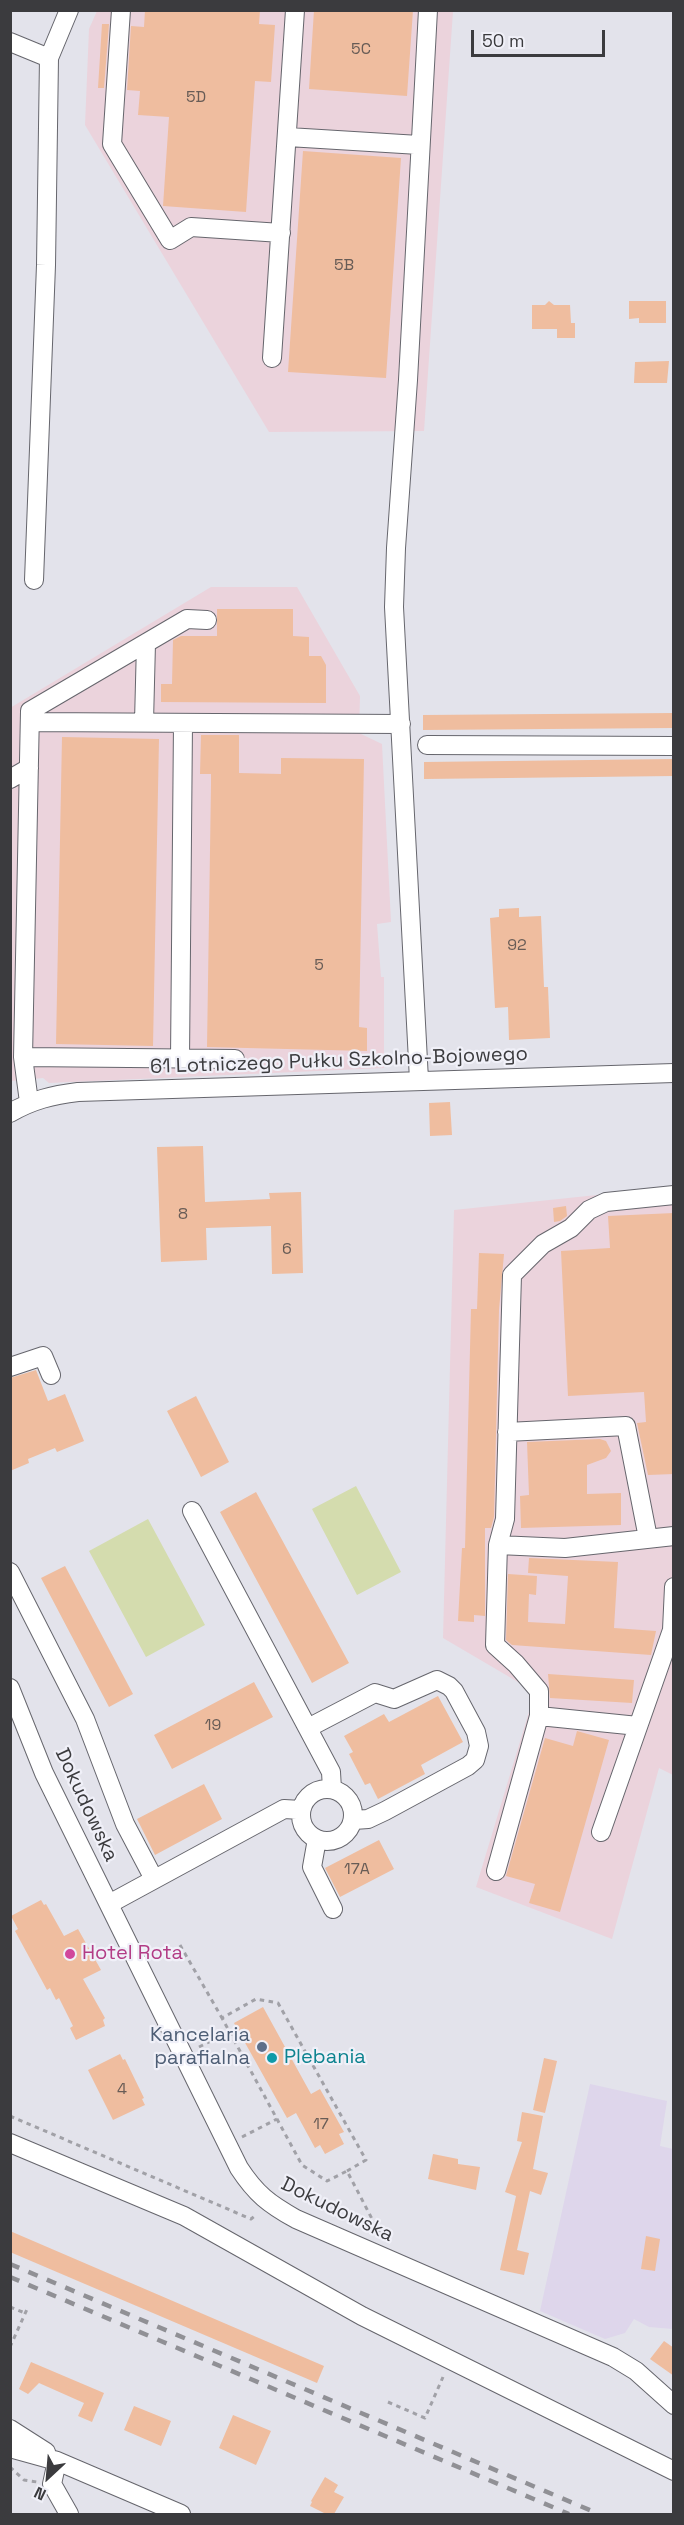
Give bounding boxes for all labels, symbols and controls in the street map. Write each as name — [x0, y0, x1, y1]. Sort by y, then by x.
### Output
scale bar — [474, 18, 608, 56]
text: 50 m — [482, 29, 524, 52]
house number: 5C — [351, 40, 371, 60]
house number: 5D — [186, 88, 206, 108]
house number: 5B — [334, 256, 354, 276]
house number: 92 — [507, 936, 527, 956]
house number: 5 — [314, 956, 324, 976]
street label: 61 Lotniczego Pułku Szkolno-Bojowego — [150, 1042, 528, 1080]
house number: 8 — [178, 1205, 188, 1225]
house number: 6 — [282, 1240, 292, 1260]
house number: 19 — [205, 1716, 221, 1736]
street label: Dokudowska — [49, 1745, 123, 1865]
house number: 17A — [344, 1860, 370, 1880]
place label: Hotel Rota — [82, 1942, 183, 1966]
marker: Hotel Rota — [63, 1947, 77, 1961]
place label: Kancelaria parafialna — [150, 2024, 250, 2071]
marker: Kancelaria parafialna — [255, 2040, 269, 2054]
place label: Plebania — [284, 2046, 366, 2070]
marker: Plebania — [265, 2051, 279, 2065]
house number: 4 — [117, 2080, 127, 2100]
house number: 17 — [313, 2115, 329, 2135]
street label: Dokudowska — [277, 2172, 397, 2248]
north arrow — [18, 2447, 78, 2507]
text: N — [30, 2482, 49, 2505]

